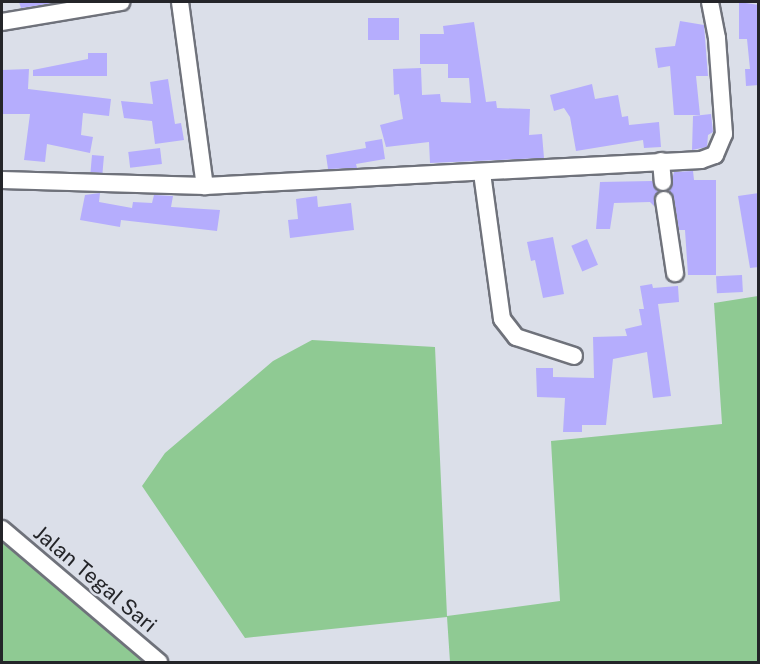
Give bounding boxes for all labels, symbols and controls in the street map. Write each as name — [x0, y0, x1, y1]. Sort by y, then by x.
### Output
street label: Jalan Tegal Sari — [28, 520, 162, 638]

